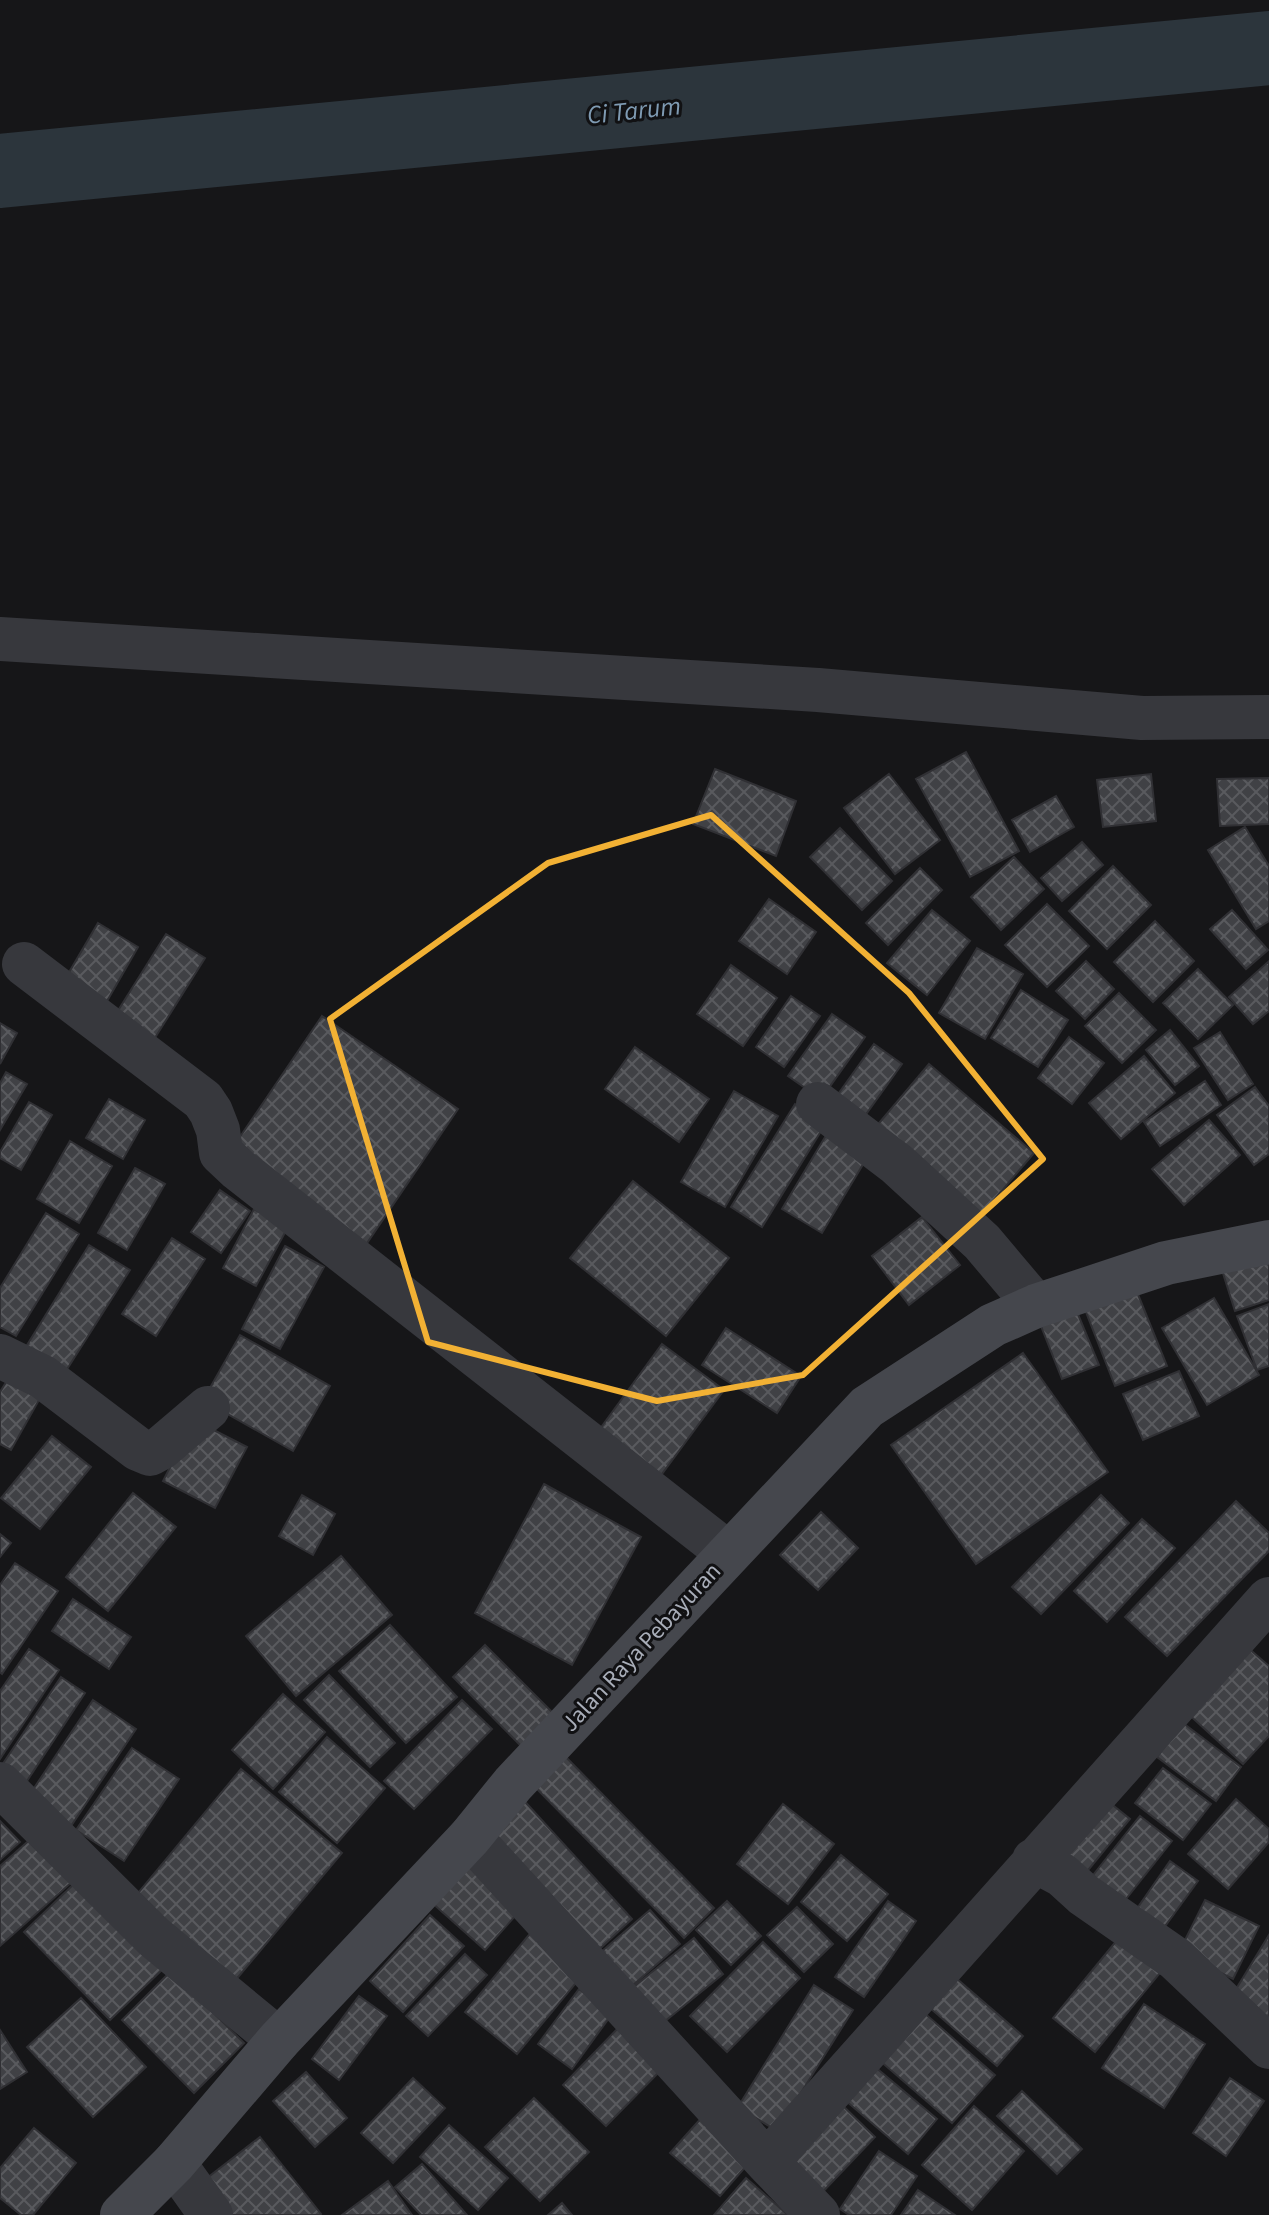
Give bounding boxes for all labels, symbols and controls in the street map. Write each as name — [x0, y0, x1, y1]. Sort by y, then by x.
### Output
water label: Ci Tarum — [585, 87, 683, 134]
street label: Jalan Raya Pebayuran — [553, 1555, 729, 1740]

